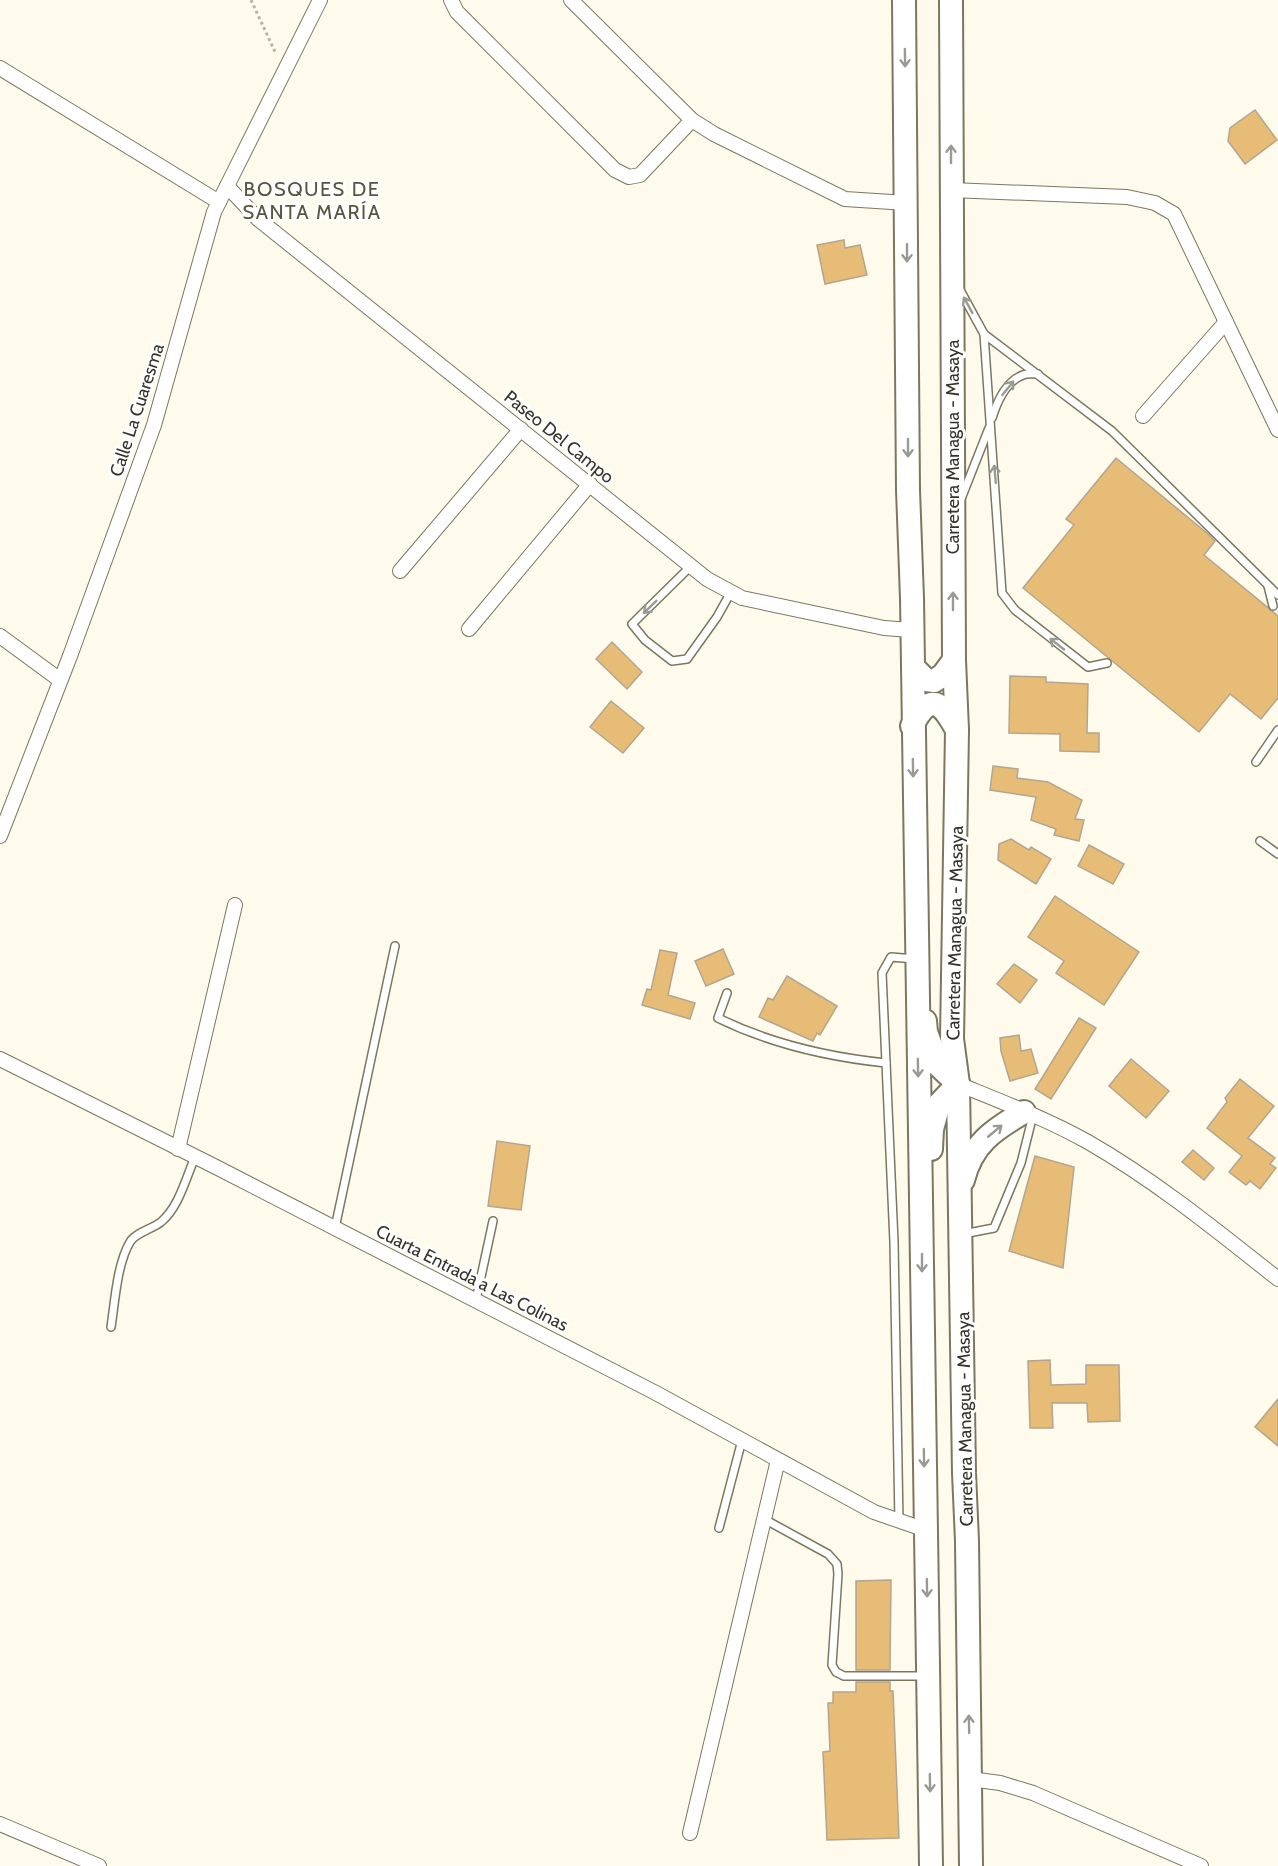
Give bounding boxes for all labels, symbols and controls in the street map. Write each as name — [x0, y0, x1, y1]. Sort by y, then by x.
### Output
one-way arrow — [899, 48, 911, 68]
one-way arrow — [945, 145, 957, 165]
district label: BOSQUES DE SANTA MARÍA — [242, 177, 382, 224]
one-way arrow — [901, 243, 913, 263]
one-way arrow — [962, 296, 973, 314]
street label: Carretera Managua - Masaya — [942, 339, 964, 554]
street label: Calle La Cuaresma — [105, 340, 169, 479]
one-way arrow — [1002, 380, 1015, 396]
street label: Paseo Del Campo — [500, 386, 619, 488]
one-way arrow — [902, 438, 914, 458]
one-way arrow — [989, 464, 1000, 484]
one-way arrow — [947, 592, 959, 612]
one-way arrow — [643, 600, 658, 614]
one-way arrow — [1050, 638, 1066, 650]
one-way arrow — [907, 757, 919, 777]
street label: Carretera Managua - Masaya — [942, 825, 968, 1041]
one-way arrow — [912, 1057, 923, 1077]
one-way arrow — [987, 1124, 1002, 1138]
street label: Cuarta Entrada a Las Colinas — [372, 1220, 572, 1336]
one-way arrow — [916, 1252, 928, 1272]
street label: Carretera Managua - Masaya — [952, 1311, 978, 1527]
one-way arrow — [918, 1447, 930, 1467]
one-way arrow — [921, 1578, 933, 1598]
one-way arrow — [963, 1714, 975, 1734]
one-way arrow — [924, 1773, 935, 1793]

